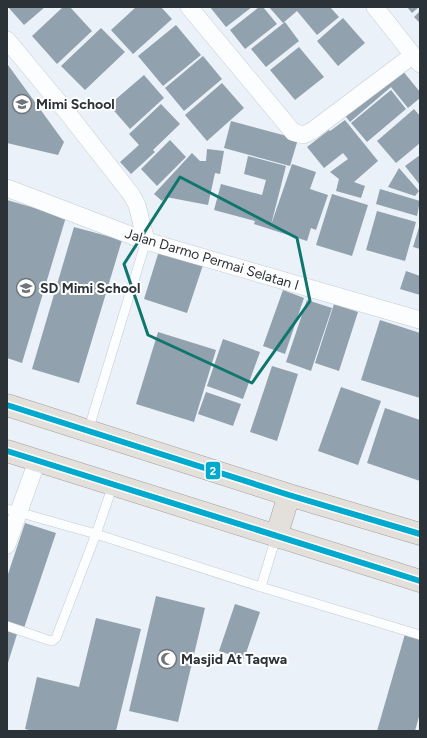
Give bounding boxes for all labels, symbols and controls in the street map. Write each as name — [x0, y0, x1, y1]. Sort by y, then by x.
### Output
school or university icon: Mimi School — [11, 93, 33, 115]
place label: Mimi School — [36, 96, 115, 113]
street label: Jalan Darmo Permai Selatan I — [123, 225, 301, 294]
school or university icon: SD Mimi School — [15, 277, 37, 299]
place label: SD Mimi School — [40, 280, 140, 297]
line badge: 2 — [205, 461, 221, 480]
text: 2 — [210, 465, 216, 478]
mosque icon: Masjid At Taqwa — [156, 648, 178, 670]
place label: Masjid At Taqwa — [181, 651, 287, 668]

